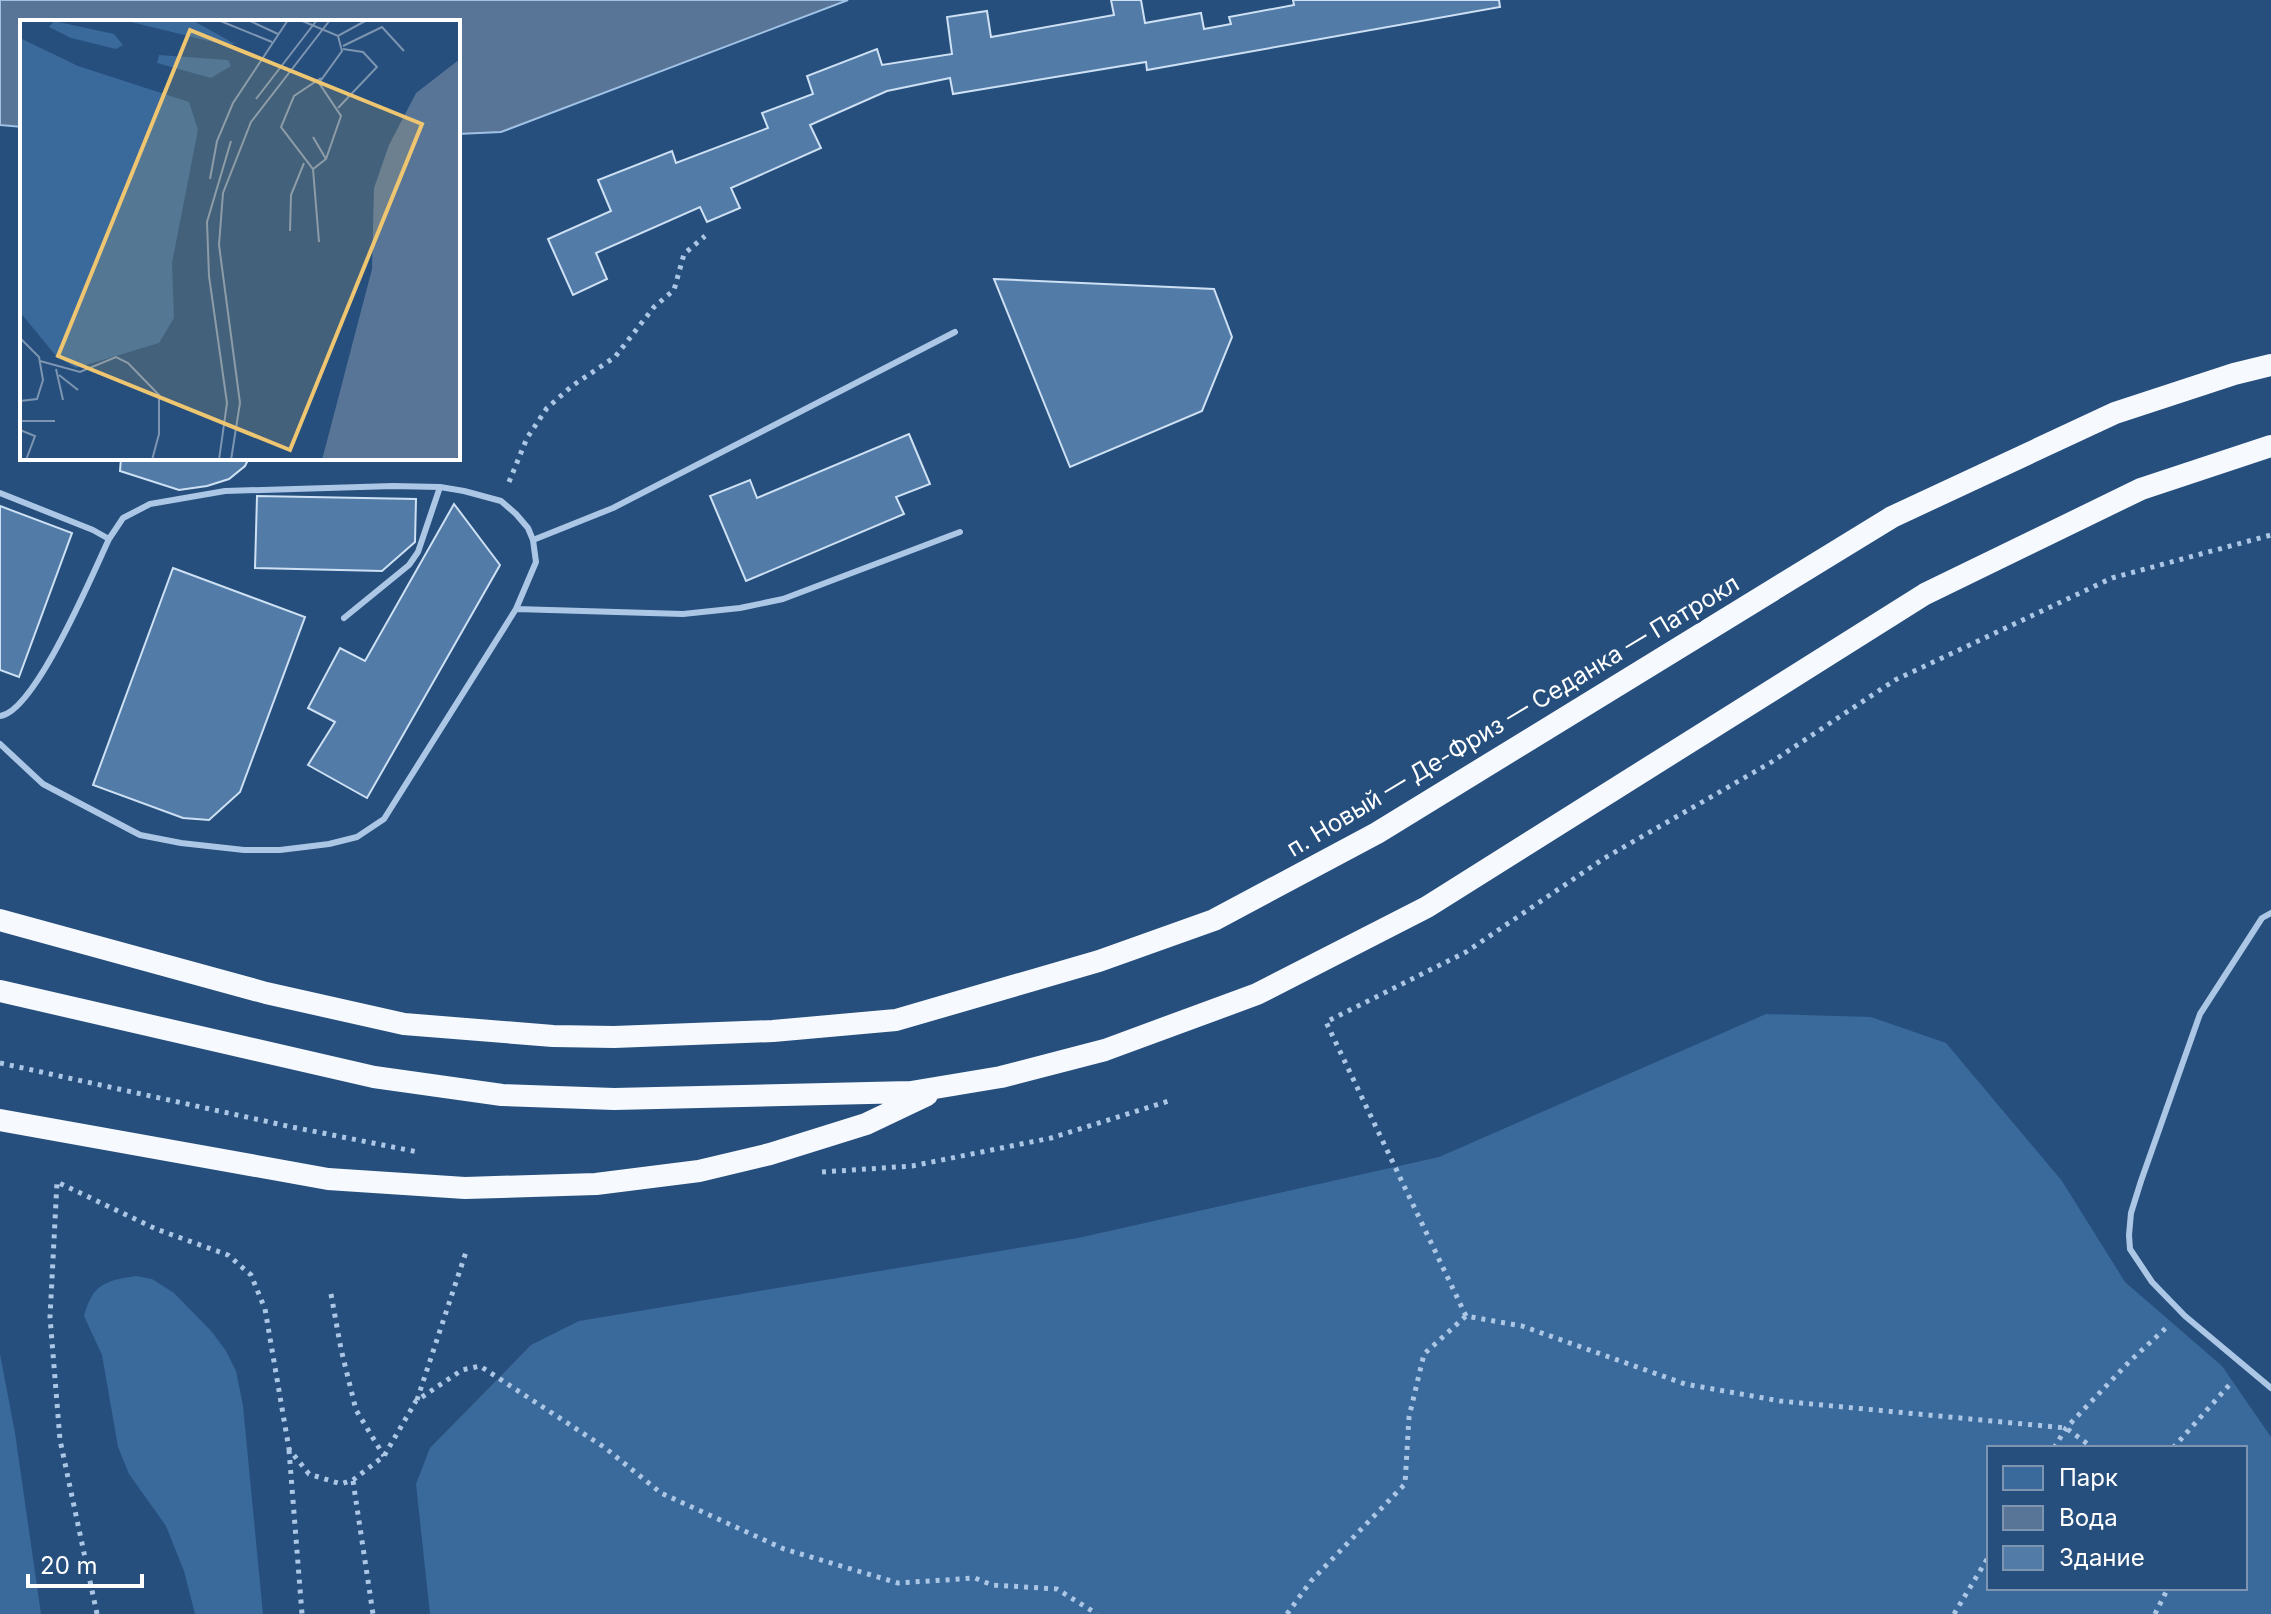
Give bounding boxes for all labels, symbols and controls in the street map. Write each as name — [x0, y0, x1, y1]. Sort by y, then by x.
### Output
inset map — [20, 20, 460, 460]
street label: п. Новый — Де-Фриз — Седанка — Патрокл — [1281, 569, 1744, 863]
legend — [1987, 1446, 2247, 1590]
text: Парк — [2059, 1463, 2118, 1492]
text: Вода — [2059, 1503, 2118, 1532]
scale bar — [28, 1538, 142, 1588]
text: Здание — [2059, 1543, 2145, 1572]
text: 20 m — [40, 1551, 98, 1580]

